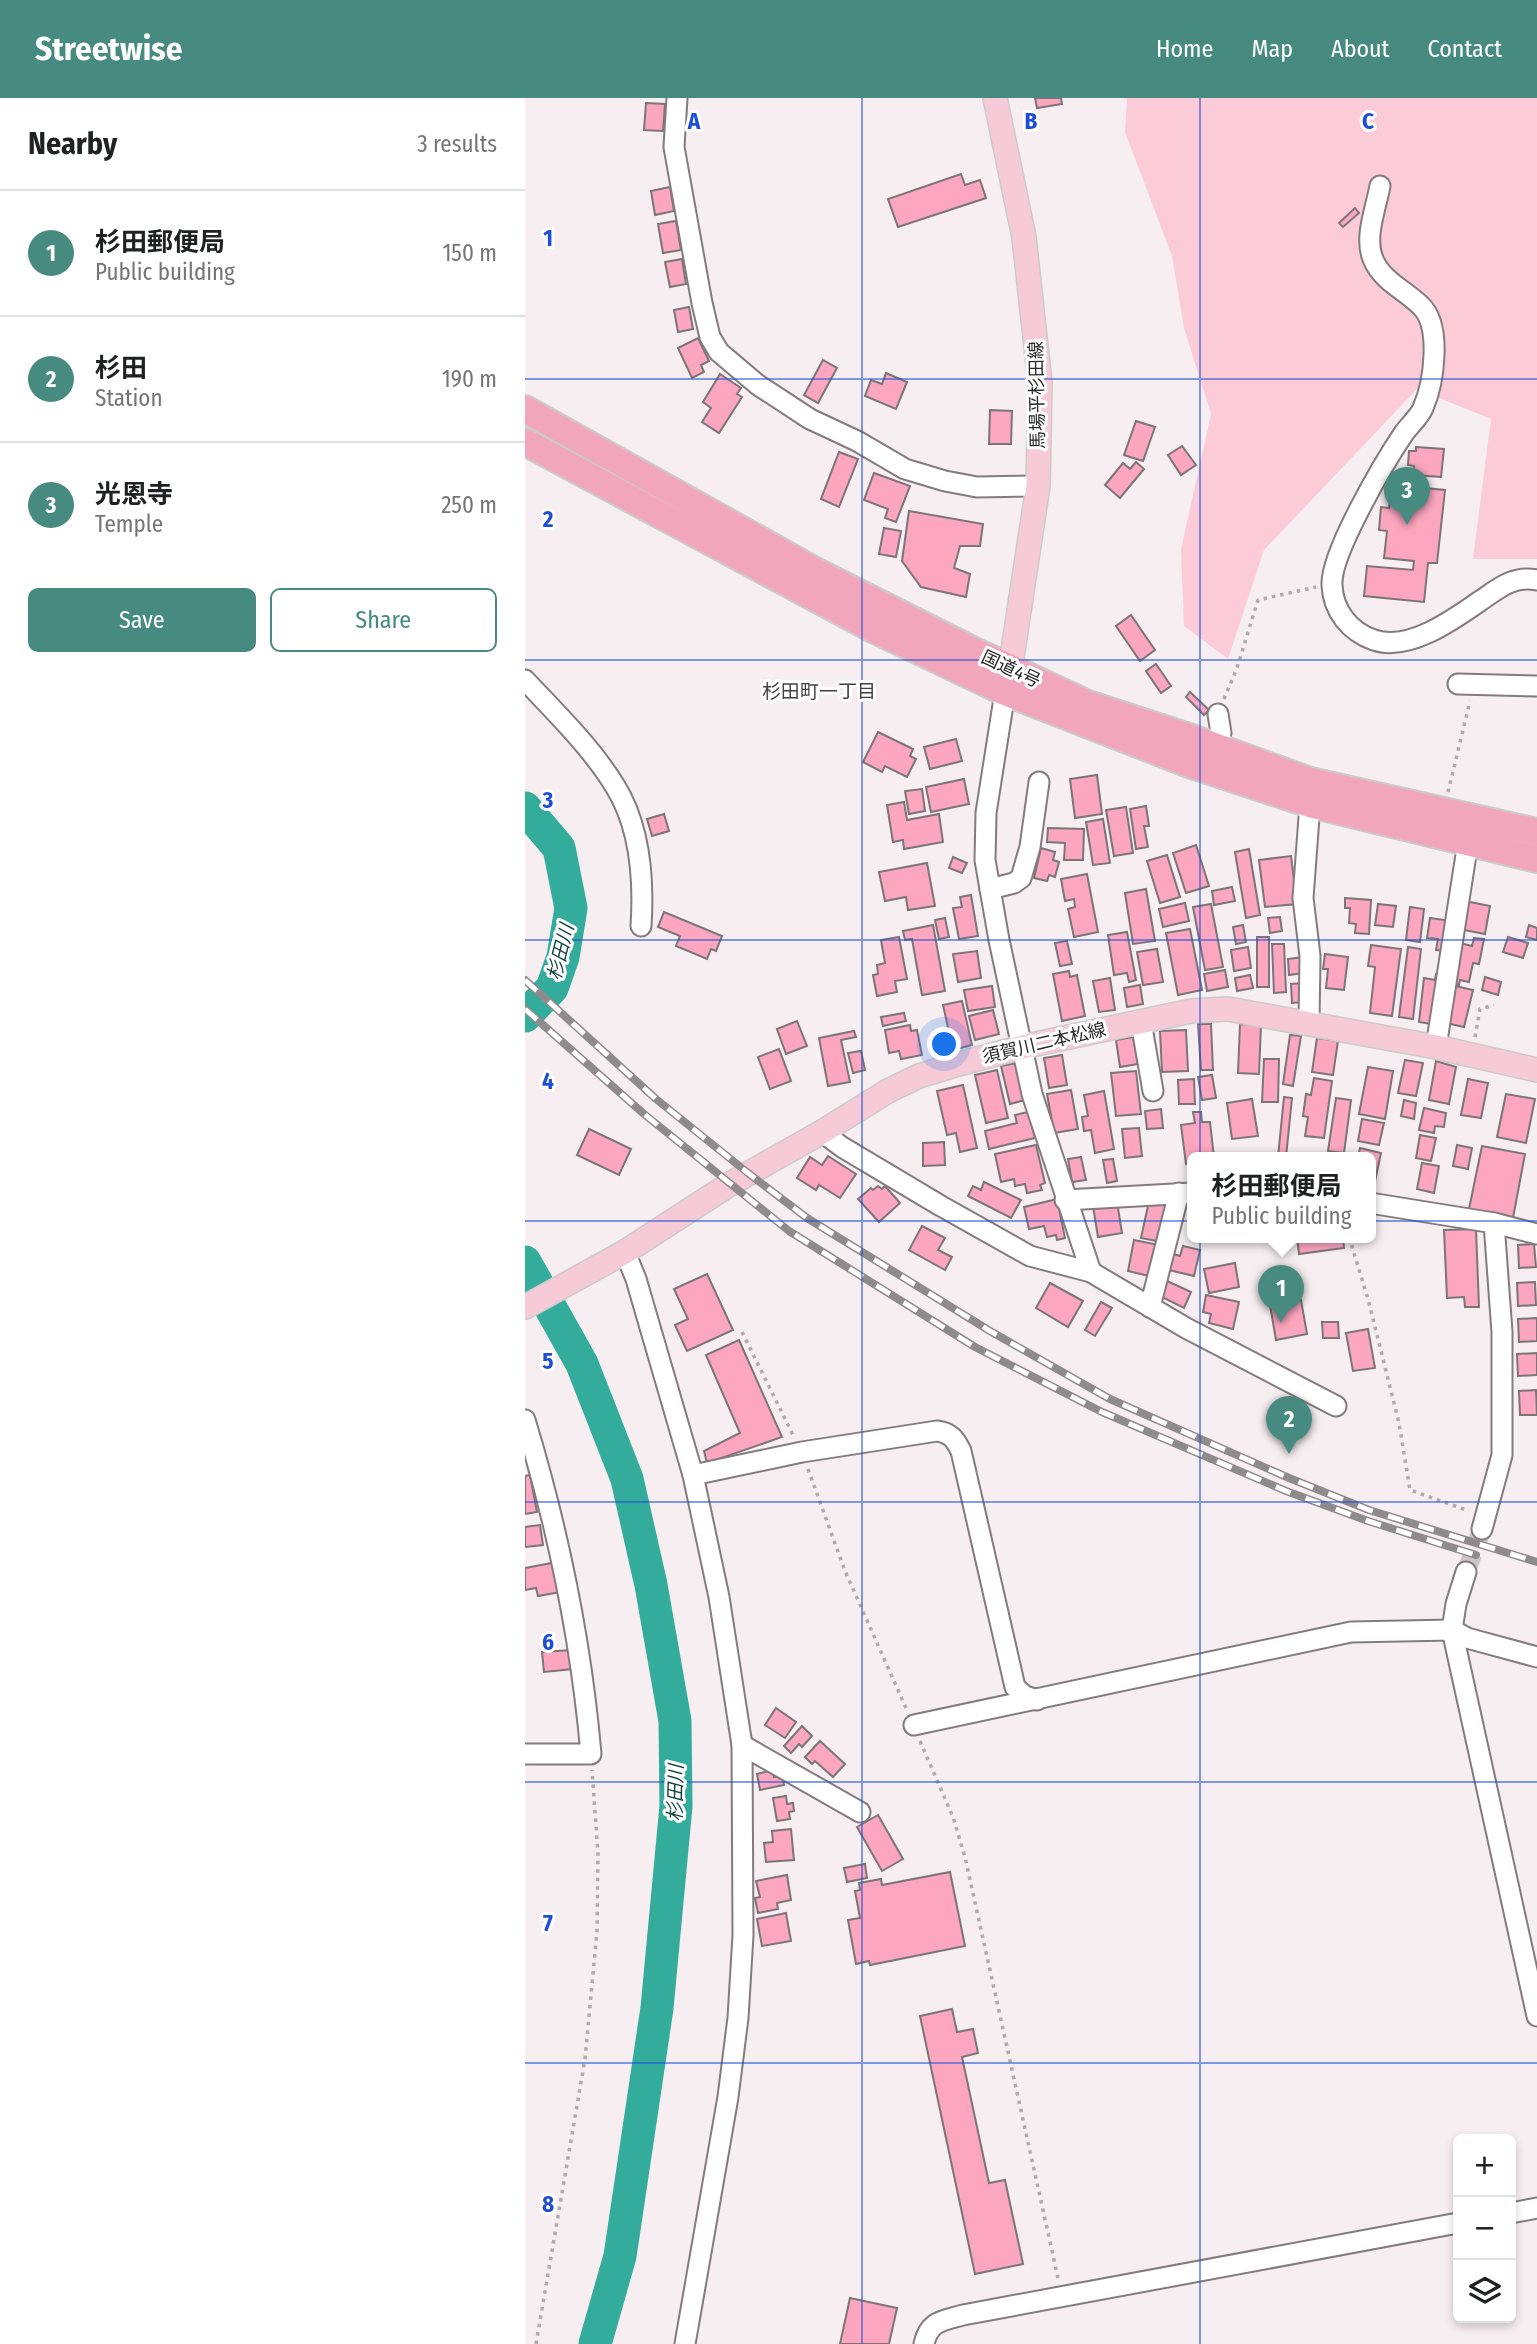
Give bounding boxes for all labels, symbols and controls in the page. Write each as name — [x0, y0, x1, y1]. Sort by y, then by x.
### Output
text: Streetwise — [35, 29, 182, 69]
text: Home — [1156, 35, 1213, 63]
text: Map — [1251, 35, 1293, 63]
text: About — [1331, 35, 1389, 63]
text: Contact — [1427, 35, 1502, 63]
text: A — [687, 107, 701, 135]
text: B — [1025, 107, 1038, 135]
text: C — [1362, 107, 1374, 135]
text: Nearby — [28, 126, 117, 162]
text: 3 results — [417, 130, 497, 158]
text: 1 — [543, 224, 553, 252]
text: 杉田郵便局 — [95, 227, 225, 258]
text: 1 — [46, 239, 56, 267]
text: 150 m — [442, 239, 497, 267]
text: Public building — [95, 258, 235, 286]
street label: 馬場平杉田線 — [1025, 341, 1049, 449]
text: 杉田 — [95, 353, 147, 384]
text: 2 — [46, 365, 56, 393]
text: 190 m — [442, 365, 497, 393]
text: Station — [95, 384, 163, 412]
pin: 3 — [1384, 467, 1430, 525]
text: 光恩寺 — [95, 479, 173, 510]
text: 3 — [46, 491, 56, 519]
text: 250 m — [441, 491, 497, 519]
text: 2 — [542, 505, 554, 533]
text: Temple — [95, 510, 163, 538]
button: Save — [28, 588, 256, 652]
button: Share — [270, 588, 497, 652]
street label: 国道4号 — [978, 646, 1044, 692]
district label: 杉田町一丁目 — [762, 680, 876, 703]
text: 3 — [542, 786, 554, 814]
water label: 杉田川 — [542, 920, 579, 983]
street label: 須賀川二本松線 — [980, 1018, 1108, 1068]
your location — [927, 1027, 961, 1061]
text: 4 — [542, 1067, 554, 1095]
popup — [1187, 1152, 1376, 1243]
text: 杉田郵便局 — [1212, 1171, 1342, 1202]
text: Public building — [1212, 1202, 1351, 1230]
pin: 1 — [1258, 1265, 1304, 1323]
text: 5 — [542, 1347, 554, 1375]
pin: 2 — [1266, 1396, 1312, 1454]
text: 6 — [542, 1628, 554, 1656]
water label: 杉田川 — [664, 1762, 688, 1822]
text: 7 — [543, 1909, 553, 1937]
map controls — [1453, 2134, 1516, 2323]
button: + — [1453, 2134, 1516, 2197]
text: 8 — [542, 2190, 554, 2218]
button: − — [1453, 2197, 1516, 2260]
button: layers — [1453, 2260, 1516, 2323]

